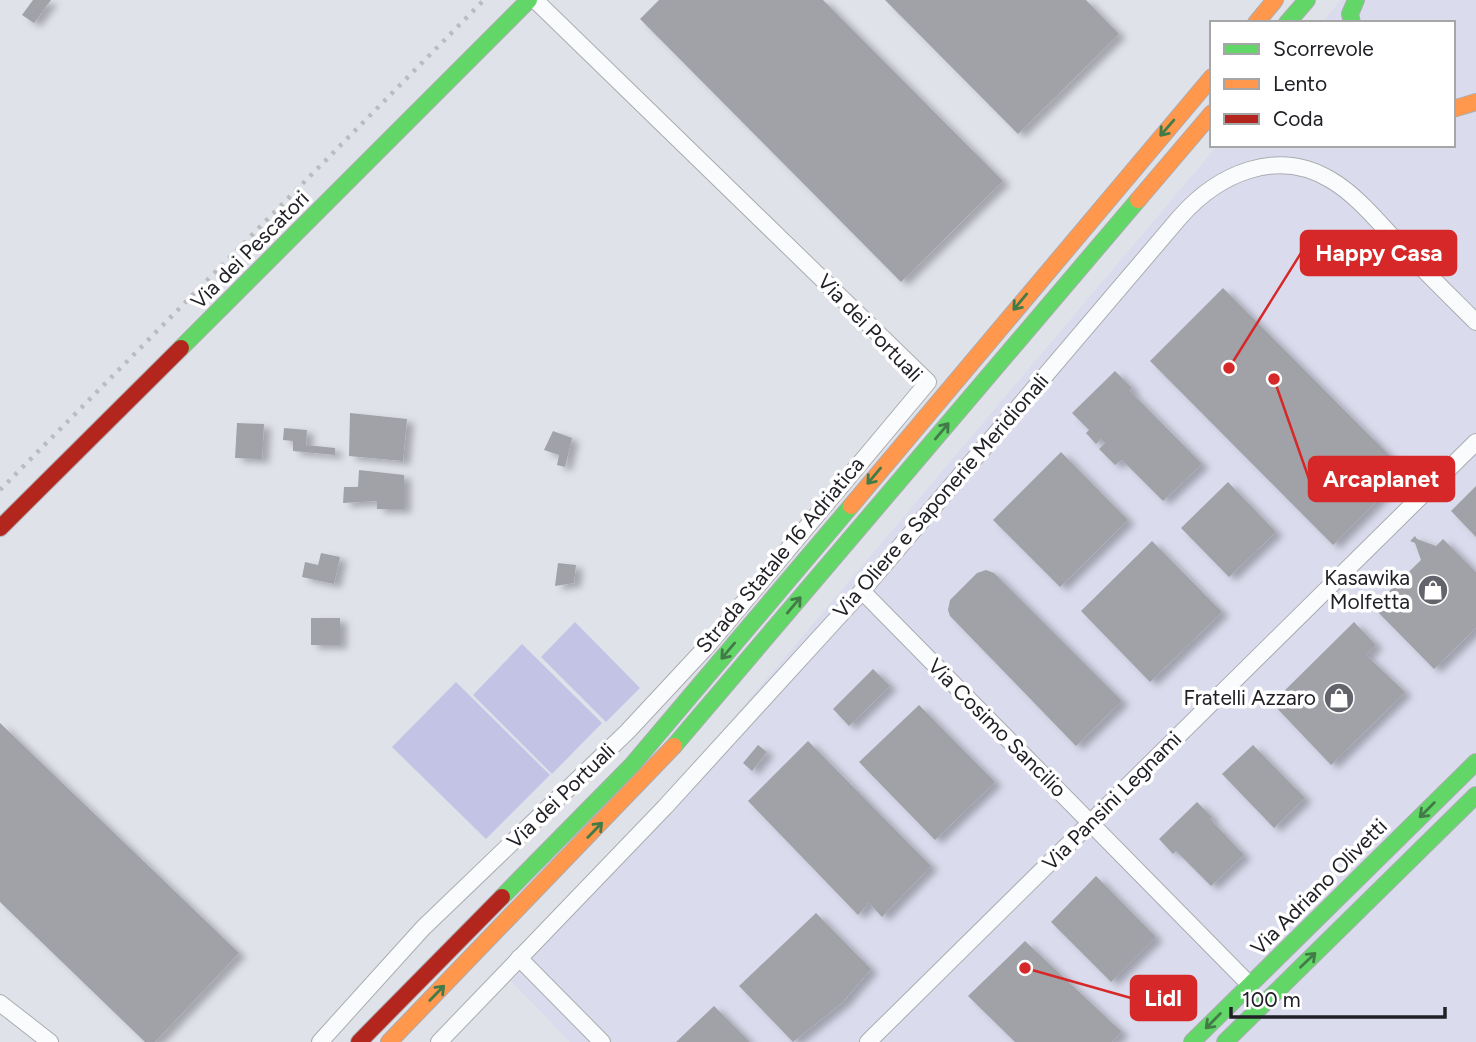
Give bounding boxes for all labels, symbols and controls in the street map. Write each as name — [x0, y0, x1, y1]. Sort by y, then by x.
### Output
legend — [1210, 21, 1455, 147]
text: Scorrevole — [1273, 36, 1374, 61]
text: Lento — [1273, 71, 1327, 96]
text: Coda — [1273, 106, 1323, 131]
one-way arrow — [1159, 119, 1175, 137]
street label: Via dei Pescatori — [185, 185, 314, 314]
callout: Happy Casa — [1301, 231, 1456, 275]
text: Happy Casa — [1315, 239, 1443, 267]
street label: Via dei Portuali — [813, 269, 928, 387]
one-way arrow — [1012, 292, 1028, 310]
street label: Via Oliere e Saponerie Meridionali — [828, 368, 1054, 623]
one-way arrow — [934, 423, 950, 441]
street label: Strada Statale 16 Adriatica — [690, 452, 869, 658]
callout: Arcaplanet — [1309, 457, 1454, 501]
text: Arcaplanet — [1323, 465, 1439, 493]
one-way arrow — [866, 467, 882, 485]
place label: Kasawika Molfetta — [1324, 565, 1410, 614]
shop icon: Kasawika Molfetta — [1416, 573, 1450, 607]
one-way arrow — [787, 596, 802, 614]
one-way arrow — [720, 641, 736, 659]
street label: Via Cosimo Sancilio — [923, 653, 1072, 802]
shop icon: Fratelli Azzaro — [1322, 681, 1356, 715]
place label: Fratelli Azzaro — [1184, 685, 1316, 710]
street label: Via Pansini Legnami — [1037, 726, 1186, 875]
street label: Via dei Portuali — [502, 738, 620, 853]
one-way arrow — [1419, 801, 1436, 818]
street label: Via Adriano Olivetti — [1245, 813, 1392, 960]
one-way arrow — [587, 822, 604, 839]
one-way arrow — [1300, 952, 1317, 969]
callout: Lidl — [1131, 976, 1196, 1020]
scale bar — [1231, 976, 1444, 1020]
text: Lidl — [1144, 984, 1182, 1012]
one-way arrow — [428, 985, 445, 1002]
text: 100 m — [1242, 987, 1301, 1012]
one-way arrow — [1205, 1013, 1222, 1030]

